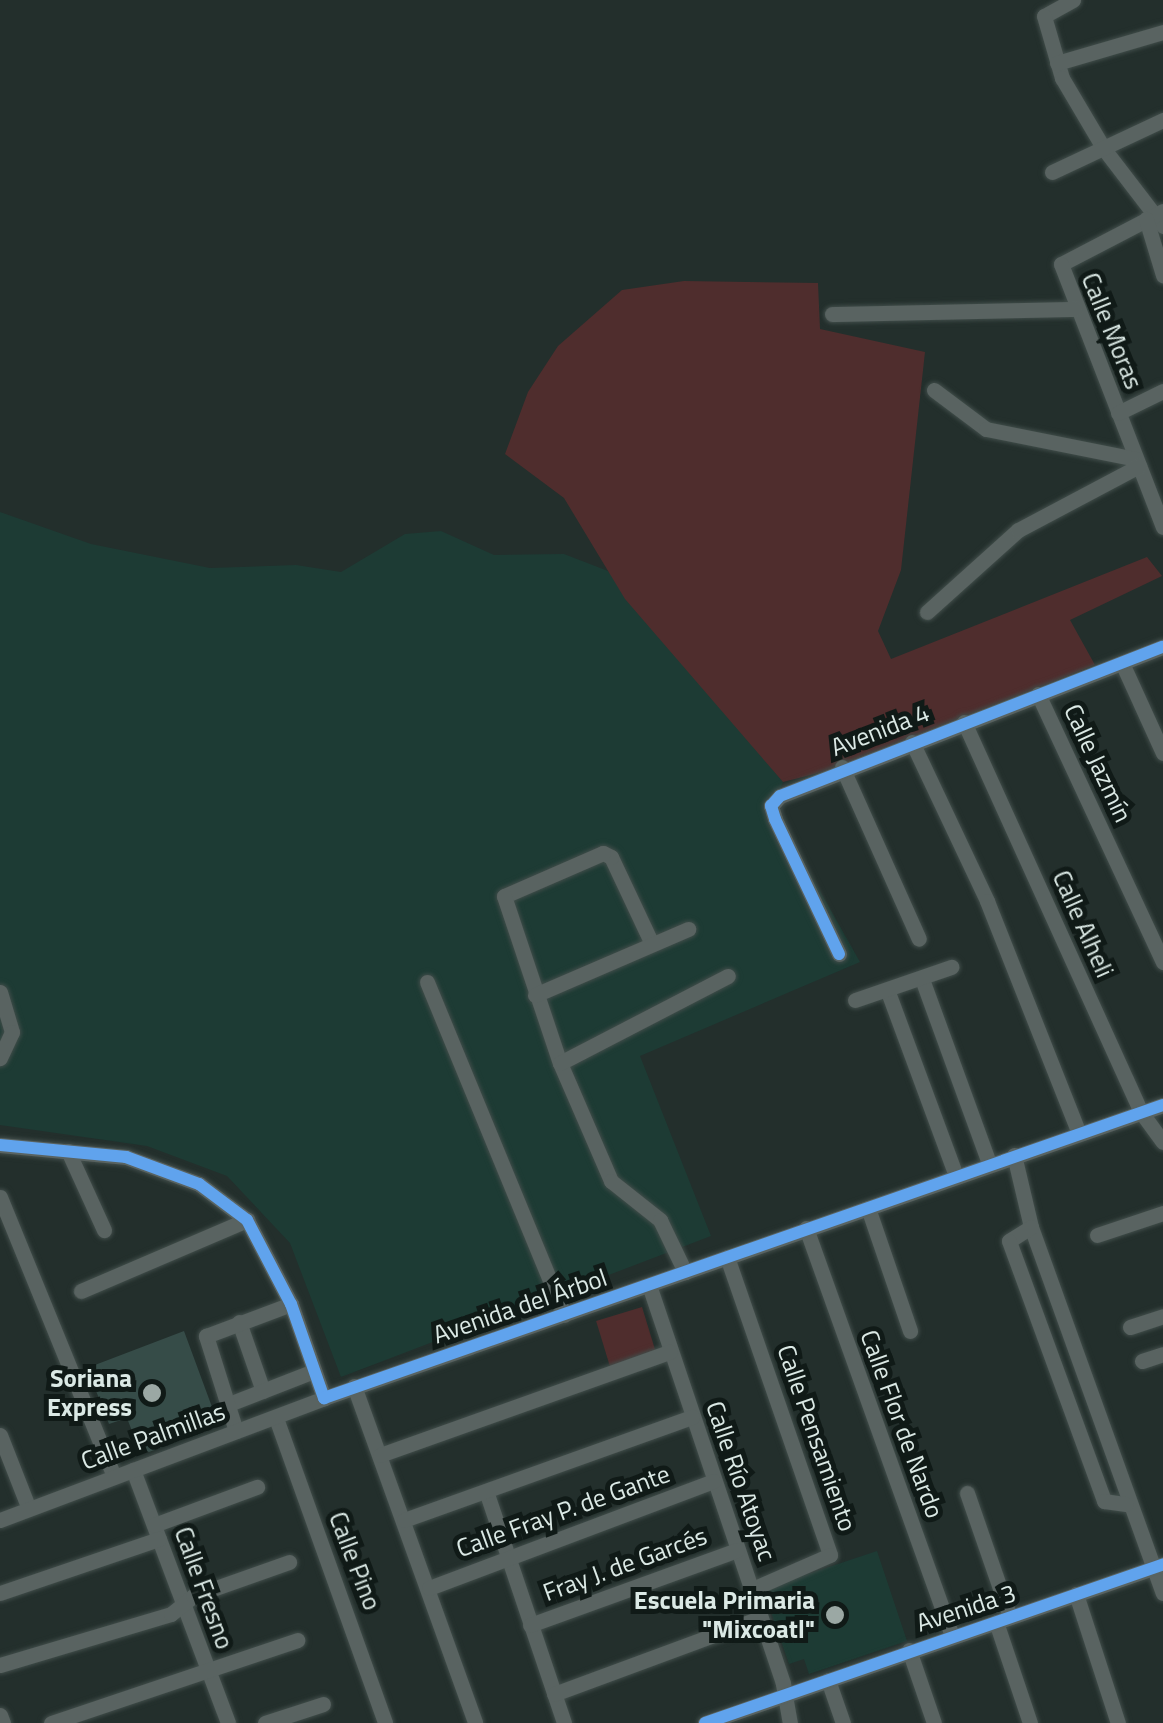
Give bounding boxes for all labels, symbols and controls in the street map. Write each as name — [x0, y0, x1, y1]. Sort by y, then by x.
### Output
street label: Calle Moras — [1075, 269, 1149, 393]
street label: Avenida 4 — [827, 698, 933, 762]
street label: Calle Jazmín — [1058, 699, 1138, 827]
street label: Calle Alheli — [1046, 866, 1120, 982]
street label: Avenida del Árbol — [429, 1262, 611, 1350]
street label: Calle Flor de Nardo — [854, 1326, 950, 1522]
street label: Calle Pensamiento — [771, 1341, 863, 1535]
place label: Soriana Express — [47, 1364, 132, 1423]
marker: Soriana Express — [141, 1382, 163, 1404]
street label: Calle Palmillas — [77, 1396, 229, 1476]
street label: Calle Río Atoyac — [700, 1397, 782, 1565]
street label: Calle Fray P. de Gante — [452, 1458, 674, 1564]
street label: Calle Pino — [323, 1508, 387, 1614]
street label: Fray J. de Garcés — [539, 1520, 711, 1608]
street label: Calle Fresno — [168, 1523, 240, 1653]
street label: Avenida 3 — [912, 1578, 1020, 1638]
place label: Escuela Primaria "Mixcoatl" — [634, 1586, 815, 1645]
marker: Escuela Primaria "Mixcoatl" — [824, 1604, 846, 1626]

